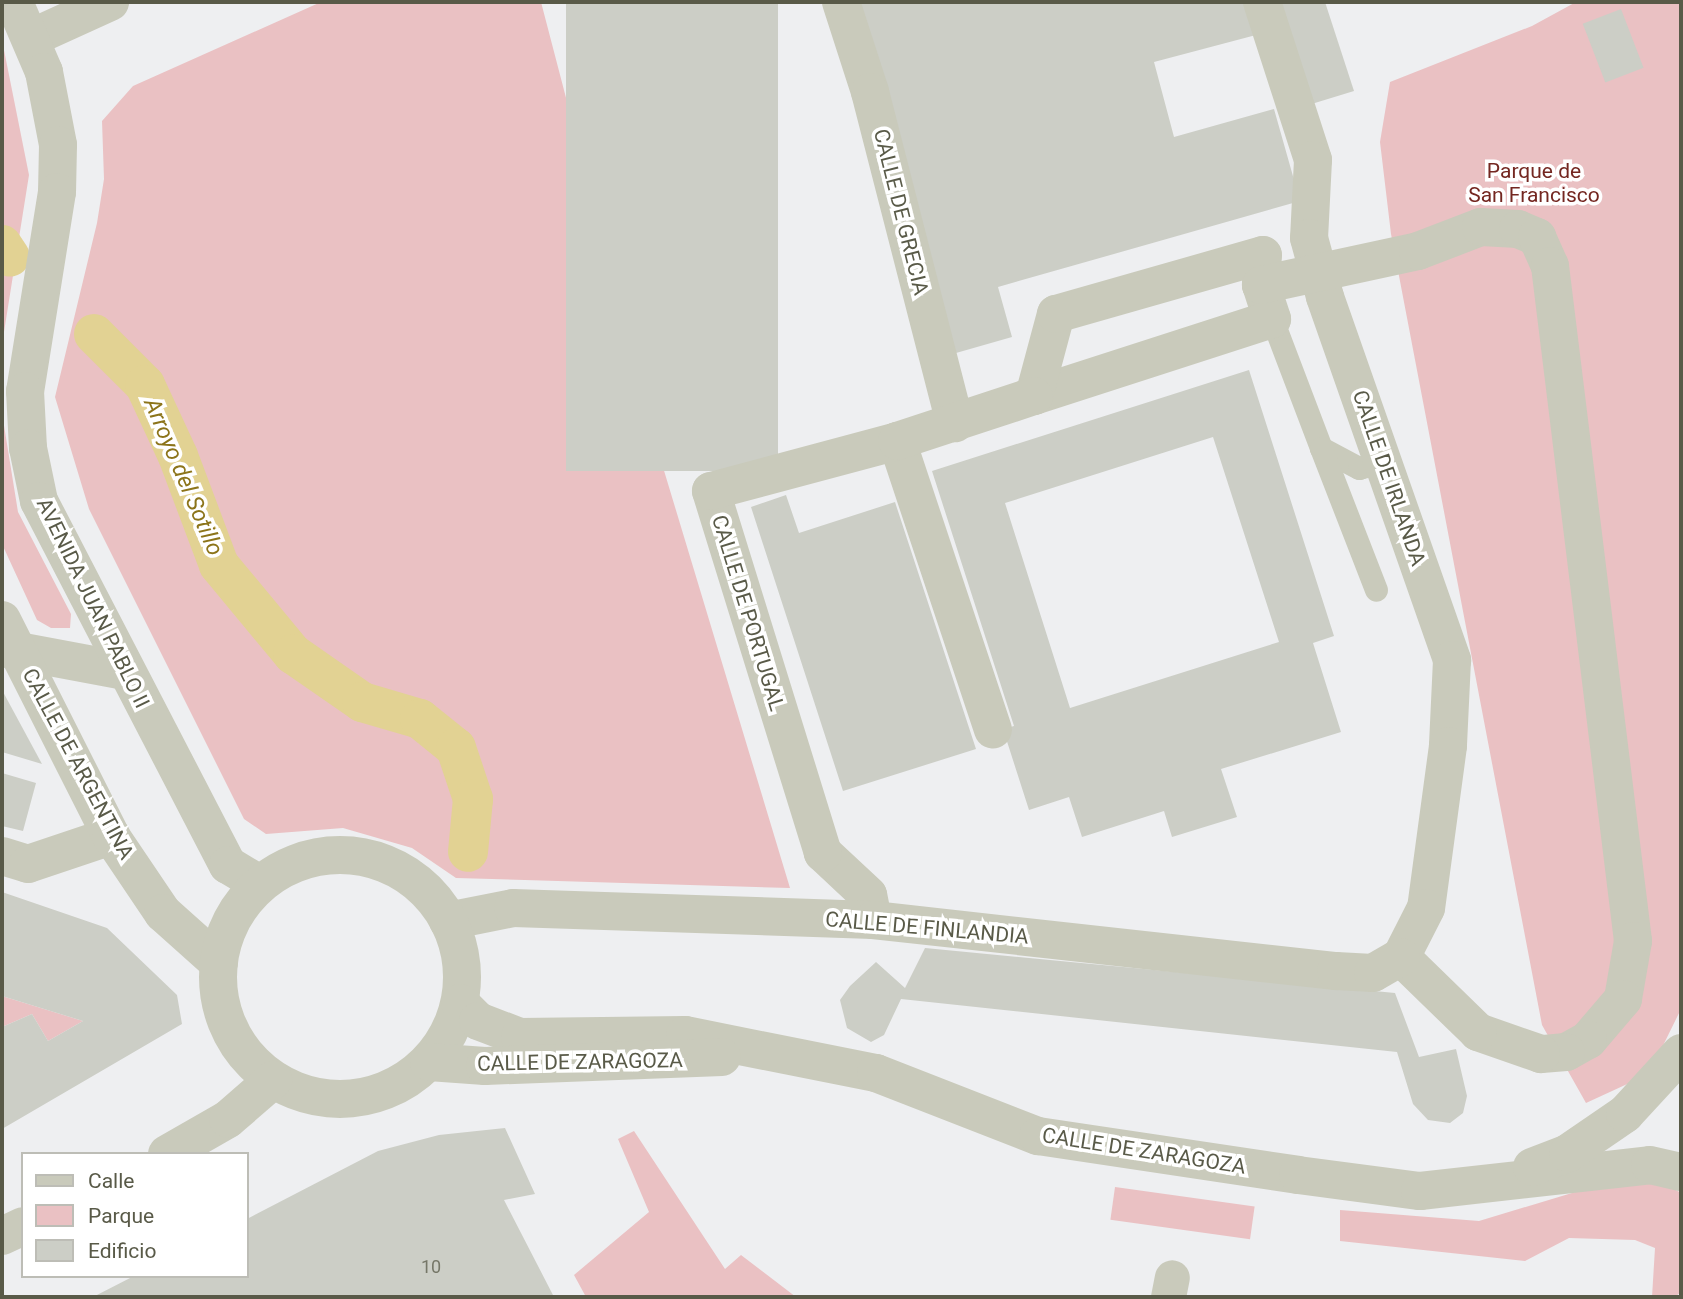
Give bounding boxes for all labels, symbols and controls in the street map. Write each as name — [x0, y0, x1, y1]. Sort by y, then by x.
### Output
street label: CALLE DE GRECIA — [868, 126, 934, 298]
park label: Parque de San Francisco — [1468, 158, 1600, 208]
street label: CALLE DE IRLANDA — [1347, 387, 1431, 569]
water label: Arroyo del Sotillo — [137, 394, 229, 560]
street label: AVENIDA JUAN PABLO II — [31, 494, 155, 712]
street label: CALLE DE PORTUGAL — [706, 512, 790, 714]
street label: CALLE DE ARGENTINA — [17, 664, 139, 864]
street label: CALLE DE FINLANDIA — [824, 907, 1030, 949]
street label: CALLE DE ZARAGOZA — [477, 1048, 683, 1076]
street label: CALLE DE ZARAGOZA — [1040, 1122, 1248, 1180]
legend — [21, 1152, 248, 1278]
text: Calle — [88, 1169, 134, 1193]
text: Parque — [88, 1204, 154, 1228]
text: Edificio — [88, 1239, 156, 1263]
house number: 10 — [421, 1256, 441, 1278]

